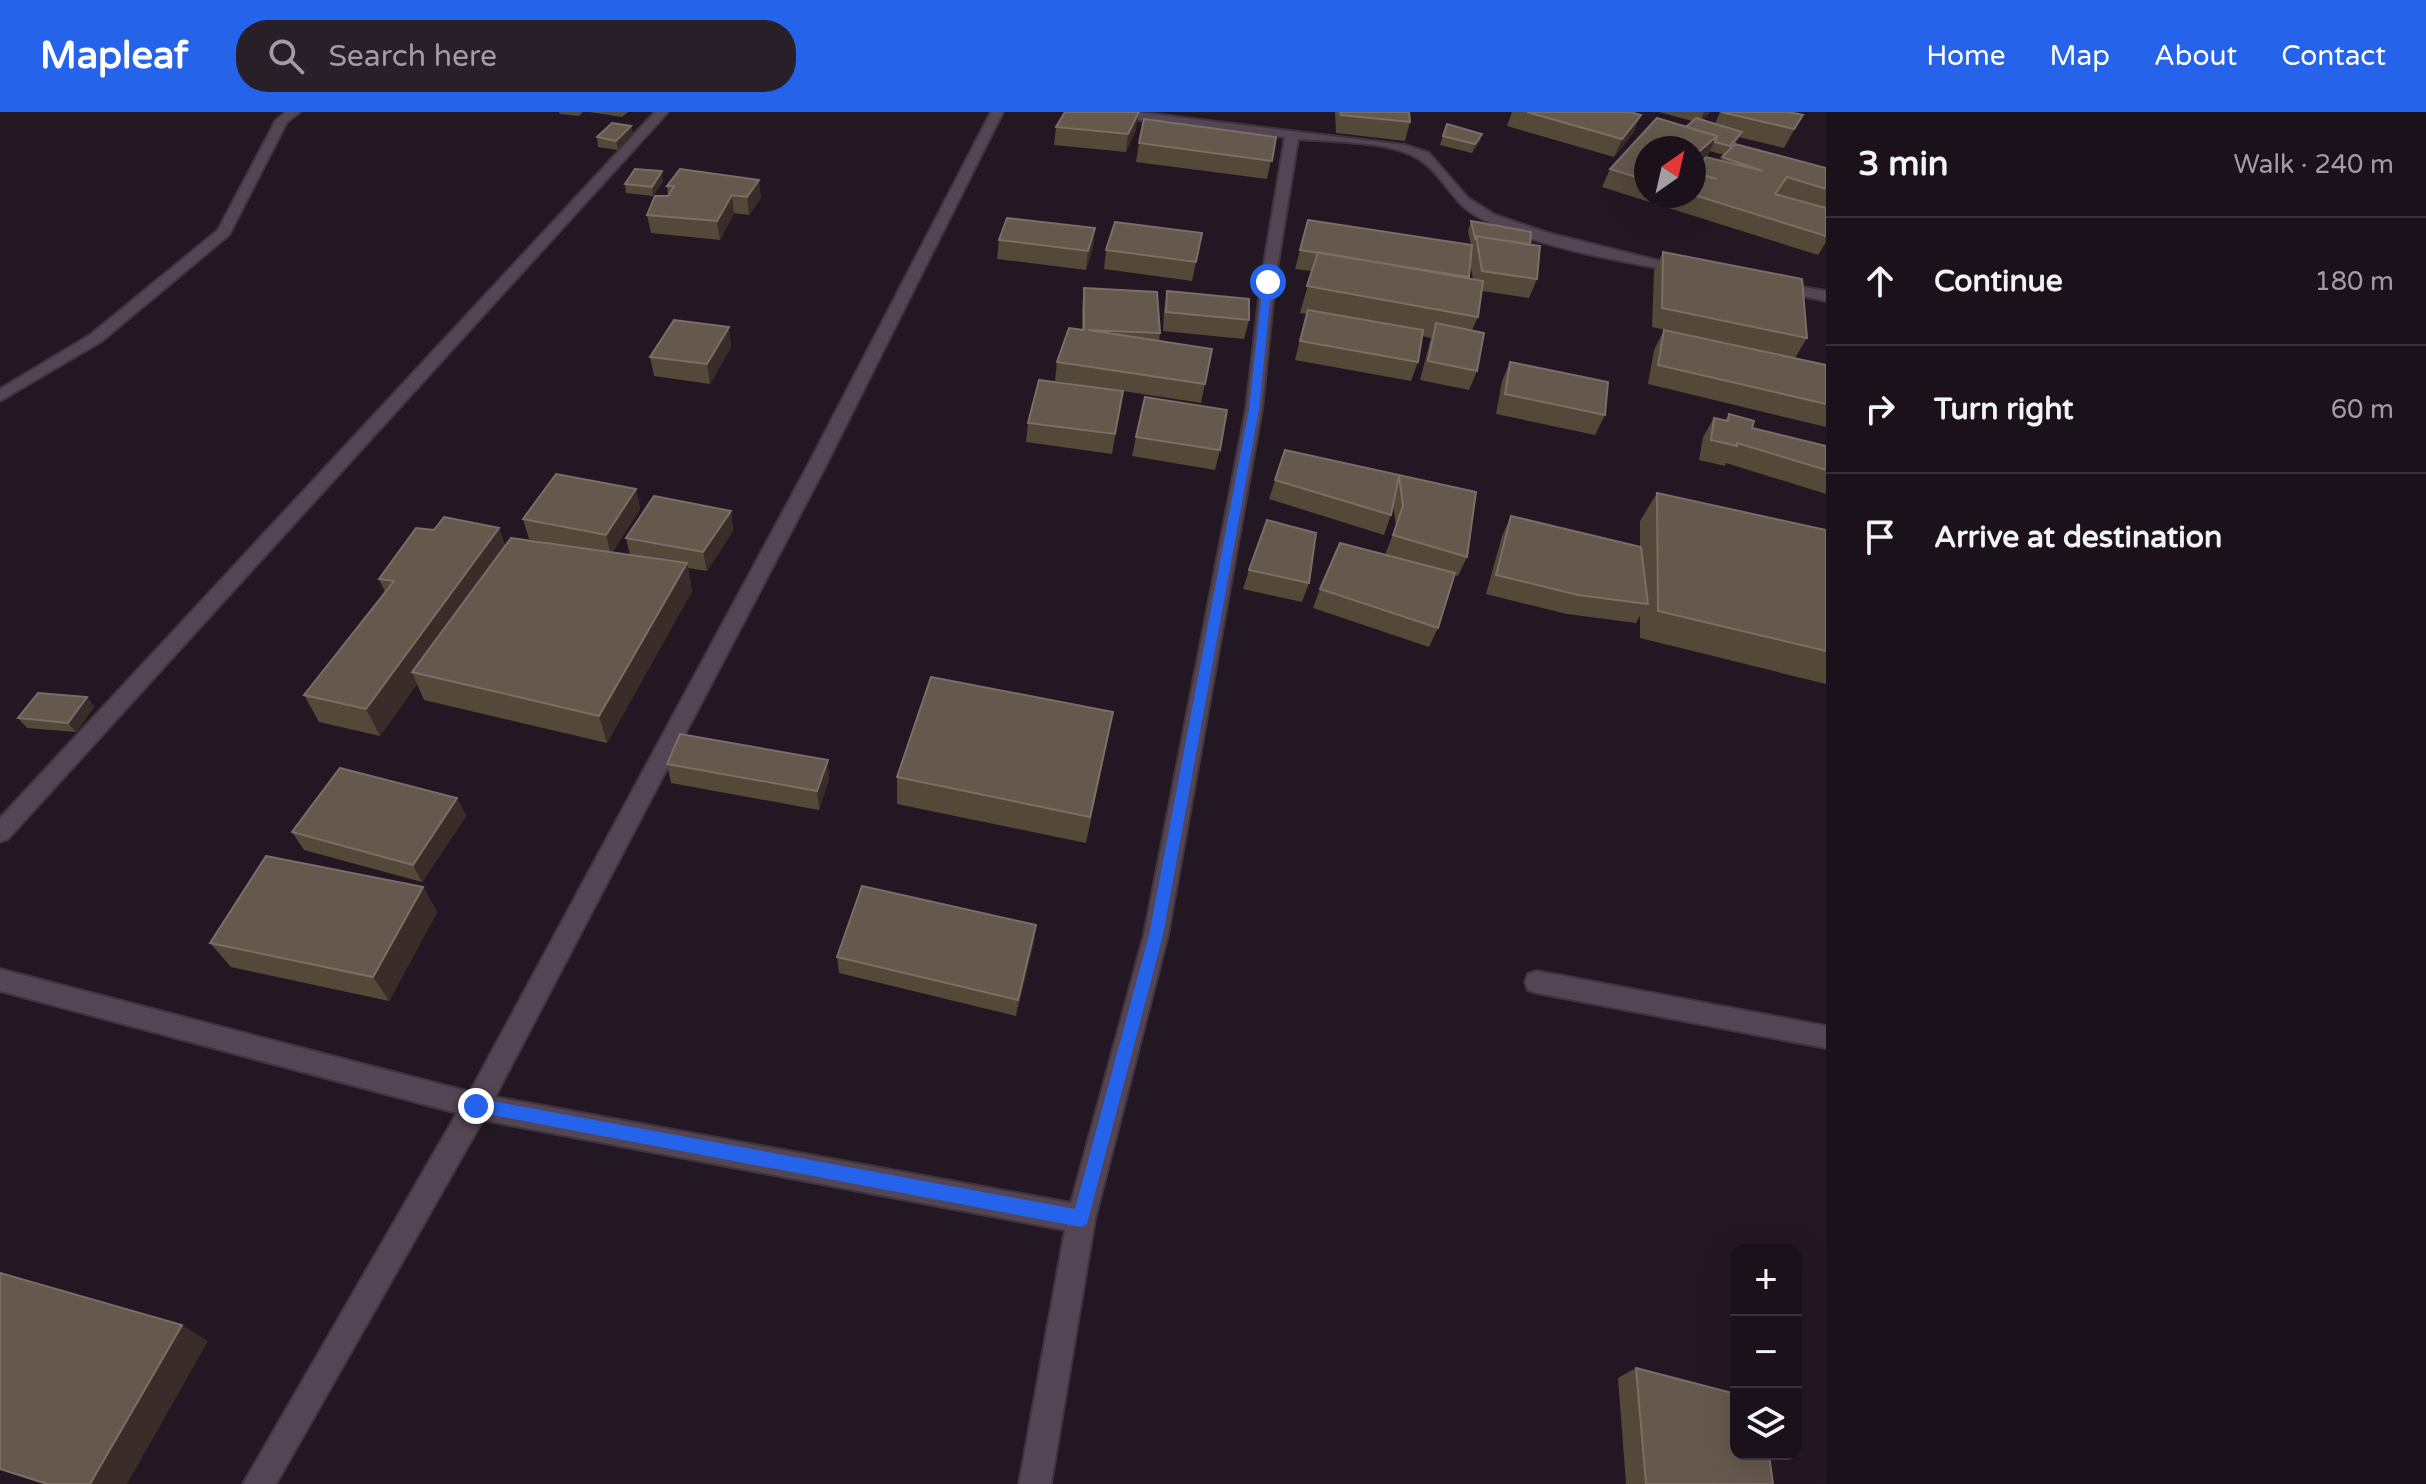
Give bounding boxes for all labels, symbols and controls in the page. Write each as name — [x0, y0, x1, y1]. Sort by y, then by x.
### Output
search box — [236, 20, 796, 92]
text: Mapleaf — [40, 33, 188, 79]
icon: search — [264, 34, 308, 78]
text: Search here — [328, 38, 497, 75]
text: Home — [1926, 39, 2006, 73]
text: Map — [2050, 39, 2110, 73]
text: About — [2154, 39, 2237, 73]
text: Contact — [2281, 39, 2386, 73]
north arrow — [1634, 136, 1706, 208]
text: 3 min — [1858, 144, 1949, 185]
text: Walk · 240 m — [2234, 149, 2394, 180]
icon: ahead — [1858, 259, 1902, 303]
text: Continue — [1934, 263, 2063, 300]
route start — [1250, 264, 1286, 300]
text: 180 m — [2314, 266, 2394, 297]
icon: right — [1858, 387, 1902, 431]
text: Turn right — [1934, 391, 2074, 428]
text: 60 m — [2331, 394, 2394, 425]
icon: arrive — [1858, 515, 1902, 559]
text: Arrive at destination — [1934, 519, 2222, 556]
route end — [458, 1088, 494, 1124]
map controls — [1730, 1244, 1802, 1460]
button: + — [1730, 1244, 1802, 1316]
button: − — [1730, 1316, 1802, 1388]
button: layers — [1730, 1388, 1802, 1460]

